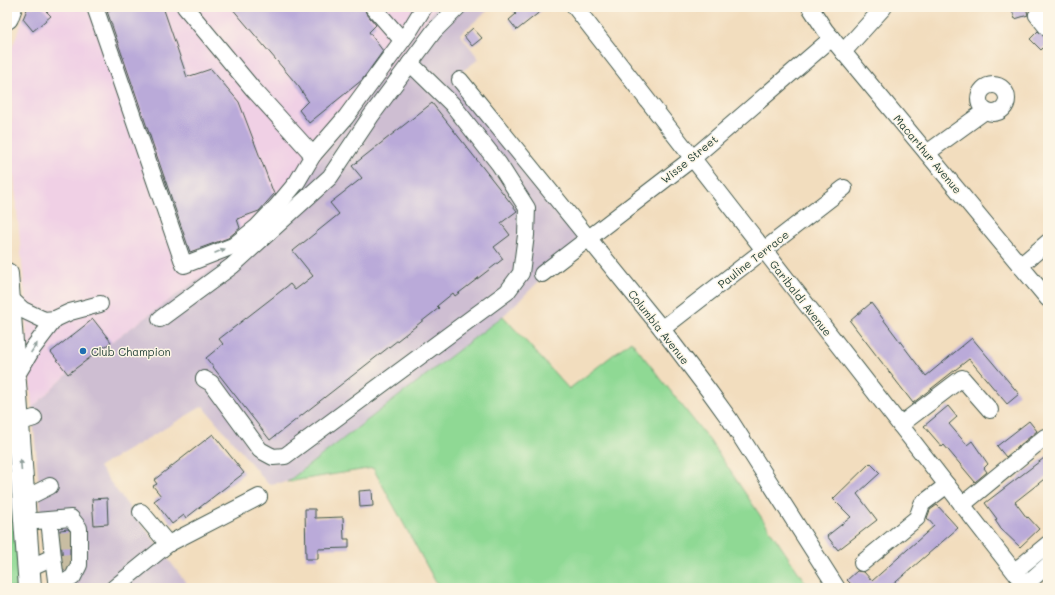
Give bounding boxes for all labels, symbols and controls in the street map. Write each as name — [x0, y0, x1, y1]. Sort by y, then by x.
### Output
street label: Macarthur Avenue — [891, 111, 966, 197]
street label: Wisse Street — [657, 131, 721, 187]
street label: Pauline Terrace — [714, 226, 792, 291]
one-way arrow — [215, 248, 227, 254]
street label: Garibaldi Avenue — [767, 257, 835, 339]
street label: Columbia Avenue — [625, 287, 693, 368]
one-way arrow — [30, 342, 37, 354]
place label: Club Champion — [91, 344, 171, 359]
marker: Club Champion — [78, 346, 88, 356]
one-way arrow — [18, 459, 25, 471]

